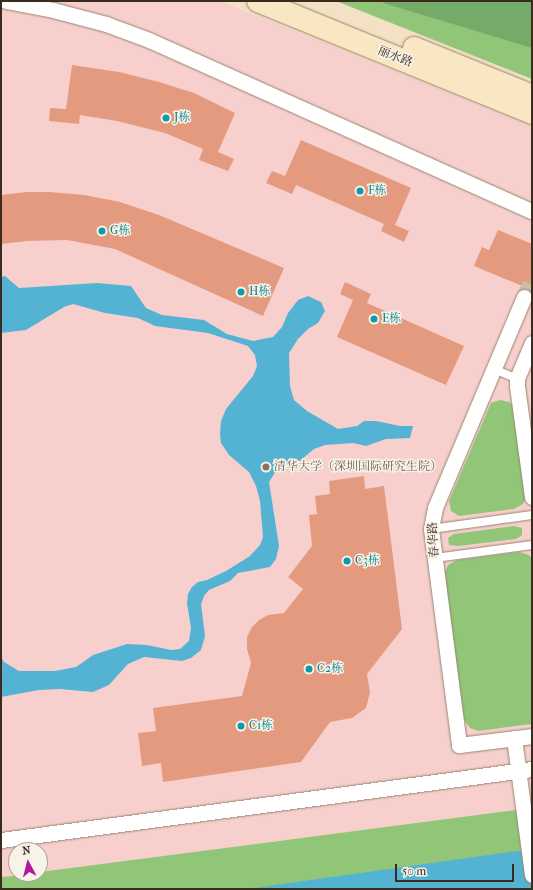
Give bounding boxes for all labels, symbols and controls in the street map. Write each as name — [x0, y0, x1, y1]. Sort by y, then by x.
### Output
street label: 丽水路 — [376, 44, 414, 70]
place label: J栋 — [174, 111, 191, 125]
marker: J栋 — [161, 113, 171, 123]
place label: F栋 — [368, 184, 386, 198]
marker: F栋 — [355, 186, 365, 196]
place label: G栋 — [110, 224, 130, 238]
marker: G栋 — [97, 226, 107, 236]
place label: H栋 — [249, 285, 270, 299]
marker: H栋 — [236, 287, 246, 297]
place label: E栋 — [382, 312, 401, 326]
marker: E栋 — [369, 314, 379, 324]
place label: 清华大学（深圳国际研究生院） — [274, 460, 442, 474]
marker: 清华大学（深圳国际研究生院） — [261, 462, 271, 472]
street label: 春华路 — [426, 522, 442, 558]
place label: C3栋 — [355, 554, 380, 568]
marker: C3栋 — [342, 556, 352, 566]
place label: C2栋 — [317, 662, 343, 676]
marker: C2栋 — [304, 664, 314, 674]
place label: C1栋 — [249, 719, 273, 733]
marker: C1栋 — [236, 721, 246, 731]
north arrow — [8, 842, 48, 882]
text: N — [22, 844, 32, 858]
scale bar — [397, 856, 516, 882]
text: 50 m — [402, 864, 426, 878]

